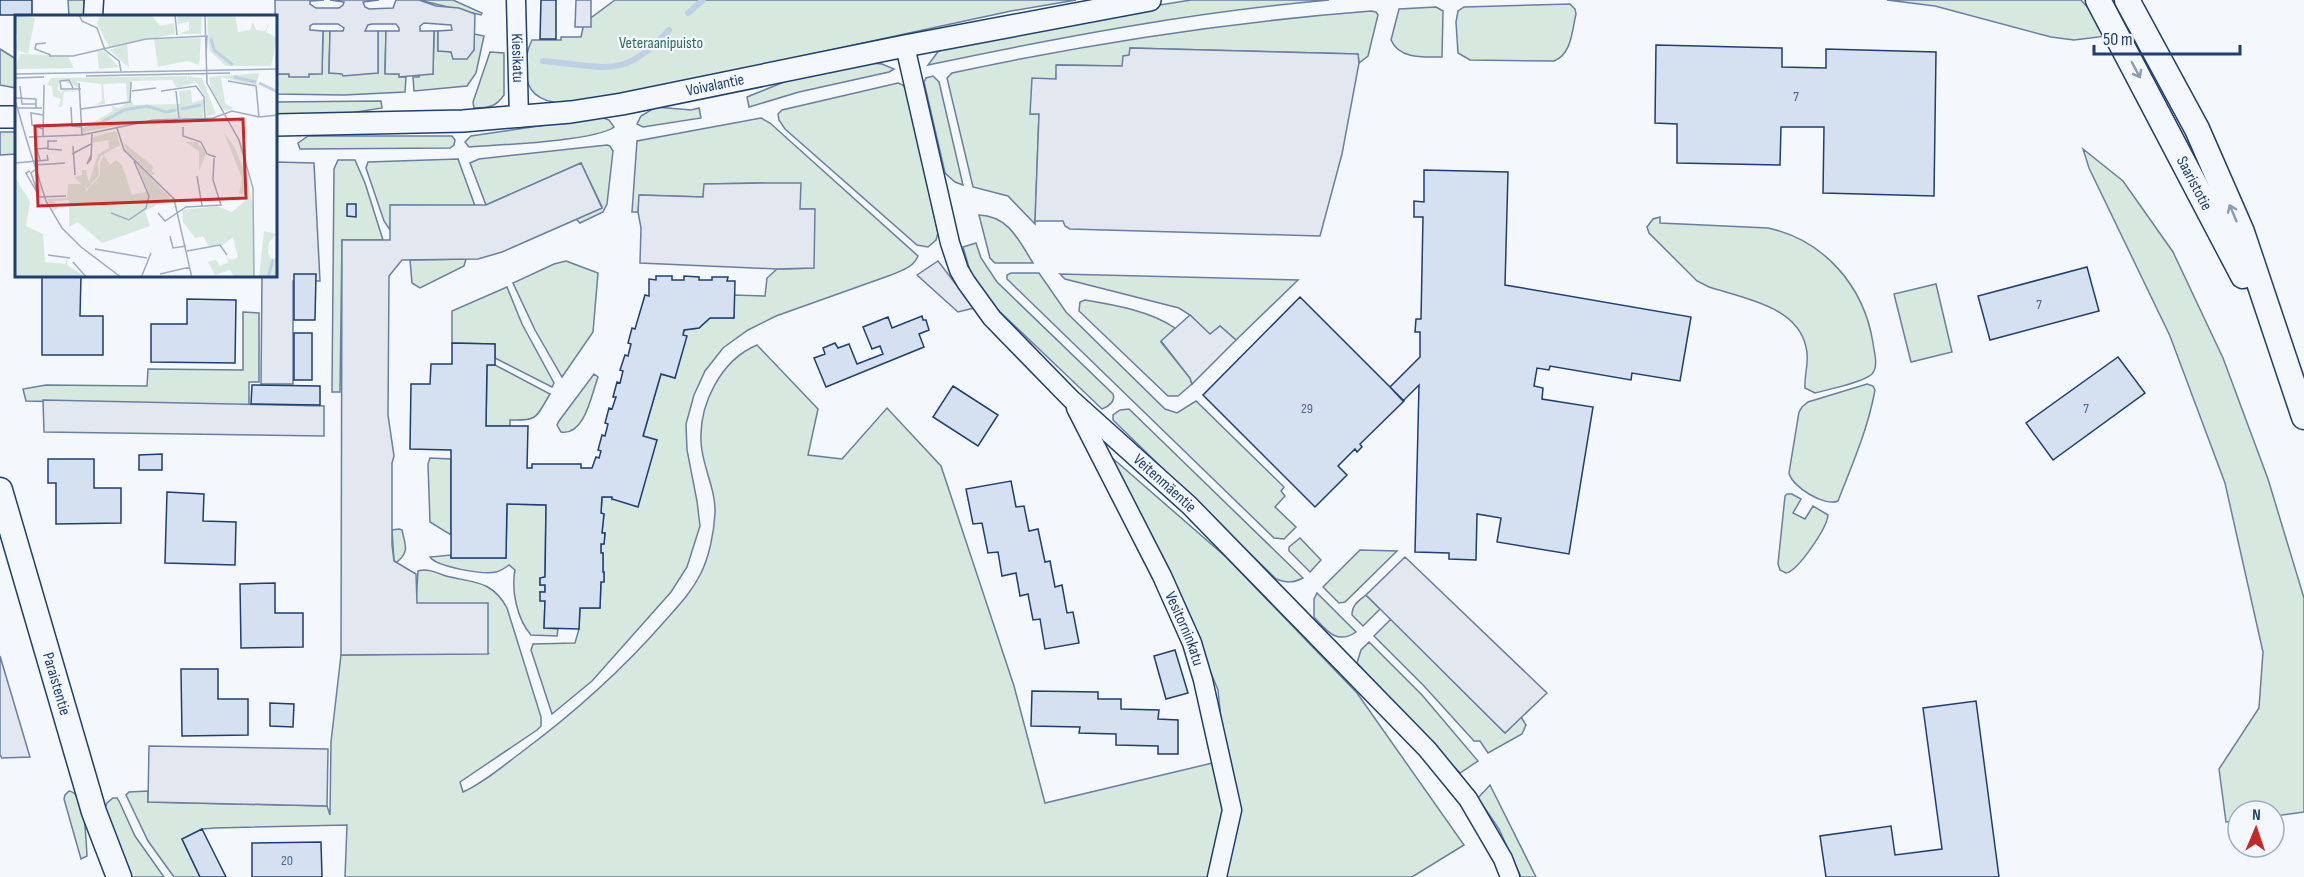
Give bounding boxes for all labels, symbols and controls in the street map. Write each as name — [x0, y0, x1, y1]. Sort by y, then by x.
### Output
inset map — [15, 15, 278, 278]
scale bar — [2094, 18, 2240, 56]
text: 50 m — [2103, 29, 2133, 50]
street label: Kiesikatu — [507, 33, 528, 83]
park label: Veteraanipuisto — [619, 34, 703, 53]
one-way arrow — [2130, 61, 2142, 78]
street label: Voivalantie — [684, 70, 746, 100]
house number: 7 — [1793, 88, 1799, 105]
street label: Saaristotie — [2172, 153, 2216, 213]
one-way arrow — [2227, 204, 2239, 222]
house number: 7 — [2036, 296, 2042, 313]
house number: 29 — [1301, 400, 1313, 417]
house number: 7 — [2083, 400, 2089, 417]
street label: Veitenmäentie — [1129, 450, 1200, 516]
street label: Vesitorninkatu — [1161, 589, 1208, 668]
street label: Paraistentie — [38, 650, 75, 718]
north arrow — [2226, 799, 2286, 859]
text: N — [2252, 806, 2261, 825]
house number: 20 — [281, 852, 293, 869]

